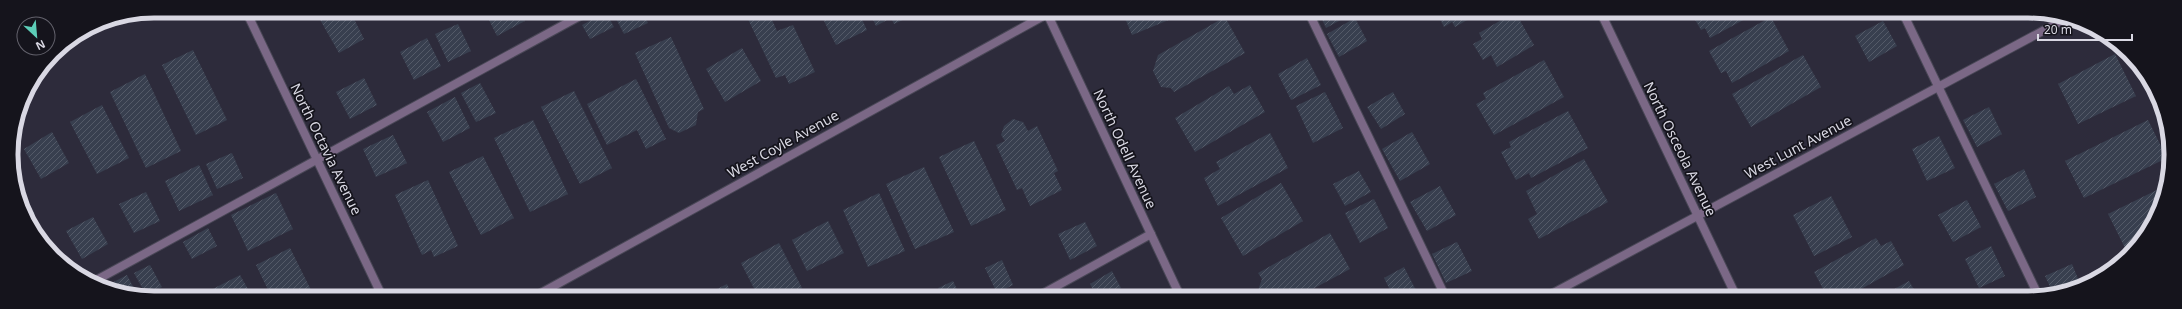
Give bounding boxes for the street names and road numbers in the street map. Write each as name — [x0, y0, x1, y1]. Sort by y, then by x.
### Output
street label: North Osceola Avenue — [1640, 78, 1721, 219]
street label: North Octavia Avenue — [286, 80, 367, 218]
street label: North Odell Avenue — [1089, 86, 1162, 212]
street label: West Coyle Avenue — [724, 105, 842, 182]
street label: West Lunt Avenue — [1741, 110, 1855, 183]

